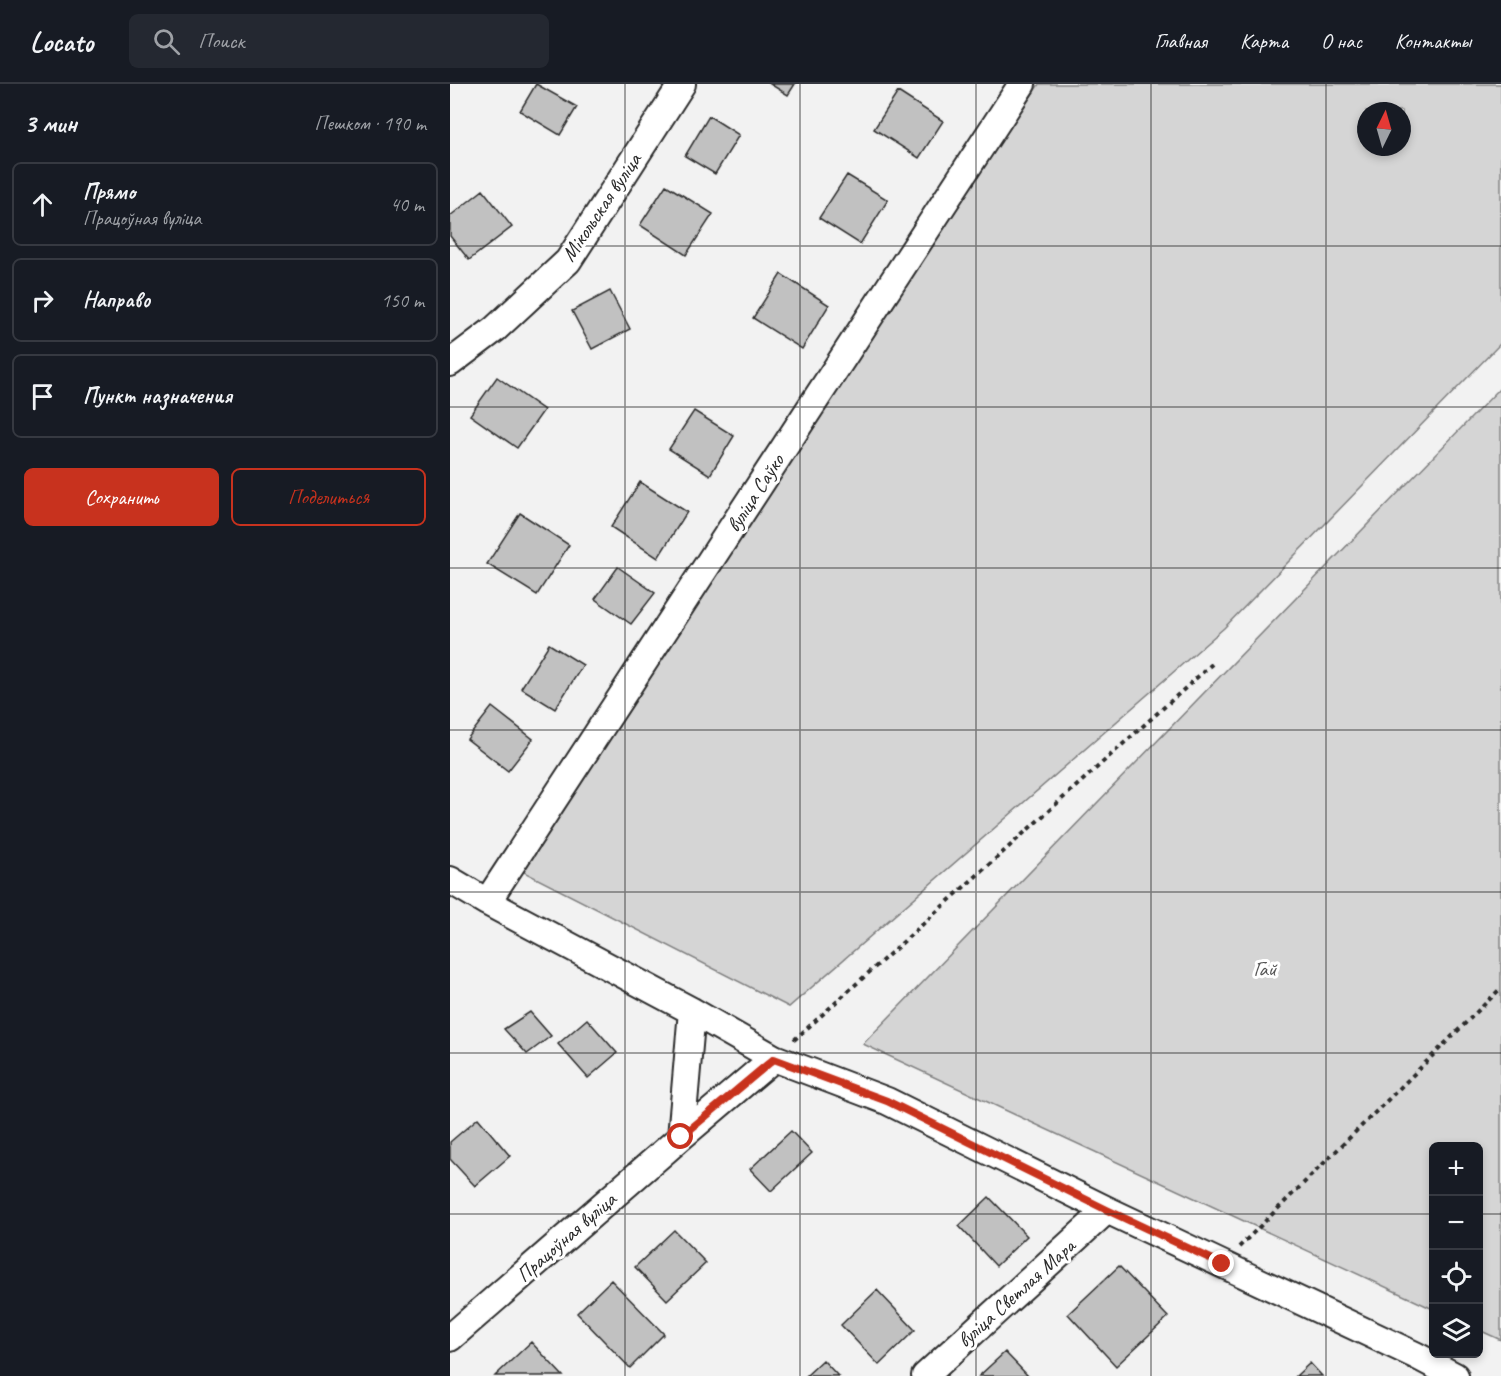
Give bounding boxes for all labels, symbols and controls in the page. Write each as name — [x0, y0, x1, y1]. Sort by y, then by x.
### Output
search box — [129, 14, 549, 68]
text: Locato — [30, 24, 93, 59]
icon: search — [150, 25, 183, 58]
text: Поиск — [198, 27, 245, 55]
text: Главная — [1154, 28, 1207, 54]
text: Карта — [1240, 28, 1288, 54]
text: О нас — [1321, 28, 1362, 54]
text: Контакты — [1395, 28, 1471, 54]
north arrow — [1357, 102, 1411, 156]
text: 3 мин — [24, 107, 77, 140]
text: Пешком · 190 m — [314, 111, 426, 136]
street label: Мікольская вуліца — [555, 146, 648, 266]
text: Прямо — [83, 178, 135, 206]
icon: ahead — [26, 188, 59, 221]
text: 40 m — [390, 192, 424, 217]
text: Працоўная вуліца — [83, 206, 201, 231]
icon: right — [26, 284, 59, 317]
text: Направо — [83, 286, 150, 314]
text: 150 m — [381, 288, 424, 313]
icon: arrive — [26, 380, 59, 413]
text: Пункт назначения — [83, 382, 232, 410]
street label: вуліца Саўко — [720, 448, 791, 537]
button: Сохранить — [24, 468, 219, 526]
button: Поделиться — [231, 468, 426, 526]
park label: Гай — [1254, 956, 1278, 982]
route start — [667, 1123, 693, 1149]
map controls — [1429, 1142, 1483, 1358]
button: + — [1429, 1142, 1483, 1196]
street label: Працоўная вуліца — [511, 1185, 623, 1287]
button: − — [1429, 1196, 1483, 1250]
street label: вуліца Светлая Мара — [952, 1232, 1082, 1353]
route end — [1208, 1250, 1234, 1276]
button: locate — [1429, 1250, 1483, 1304]
button: layers — [1429, 1304, 1483, 1358]

